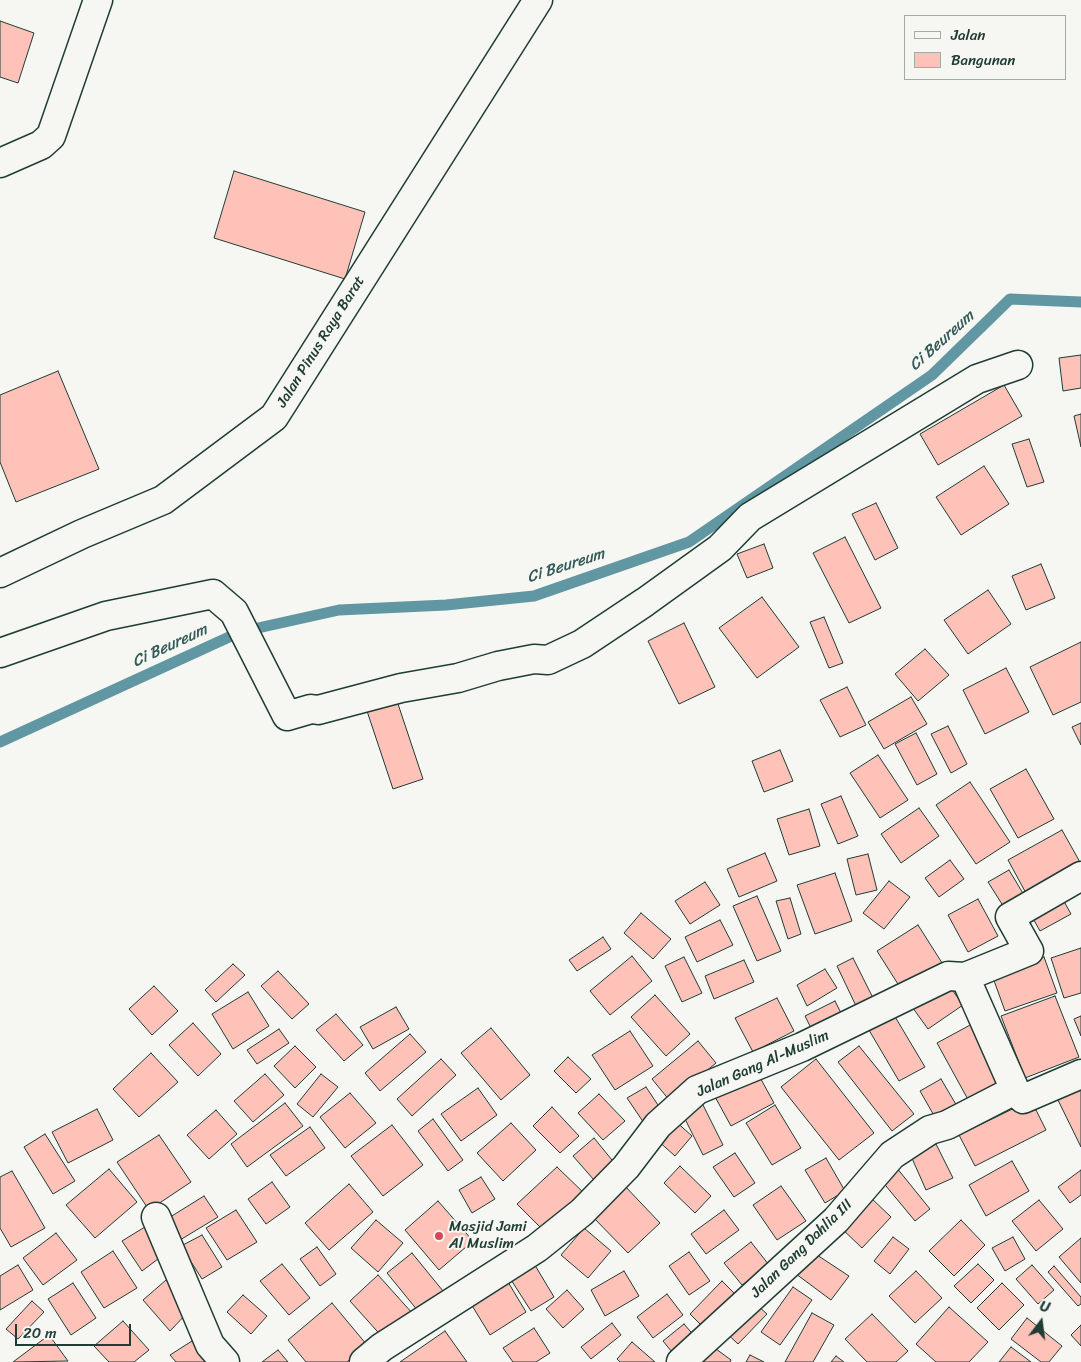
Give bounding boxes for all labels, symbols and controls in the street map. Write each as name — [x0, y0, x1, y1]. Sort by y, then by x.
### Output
legend — [904, 15, 1066, 80]
text: Jalan — [951, 22, 985, 48]
text: Bangunan — [951, 47, 1015, 73]
street label: Jalan Pinus Raya Barat — [273, 273, 369, 411]
water label: Ci Beureum — [906, 307, 978, 375]
water label: Ci Beureum — [525, 544, 607, 588]
water label: Ci Beureum — [129, 620, 211, 672]
street label: Jalan Gang Al-Muslim — [694, 1027, 832, 1101]
street label: Jalan Gang Dahlia III — [747, 1196, 857, 1302]
place label: Masjid Jami Al Muslim — [449, 1218, 527, 1253]
marker: Masjid Jami Al Muslim — [433, 1230, 445, 1242]
text: U — [1037, 1294, 1053, 1320]
north arrow — [1016, 1297, 1066, 1347]
scale bar — [18, 1314, 134, 1346]
text: 20 m — [23, 1320, 57, 1346]

